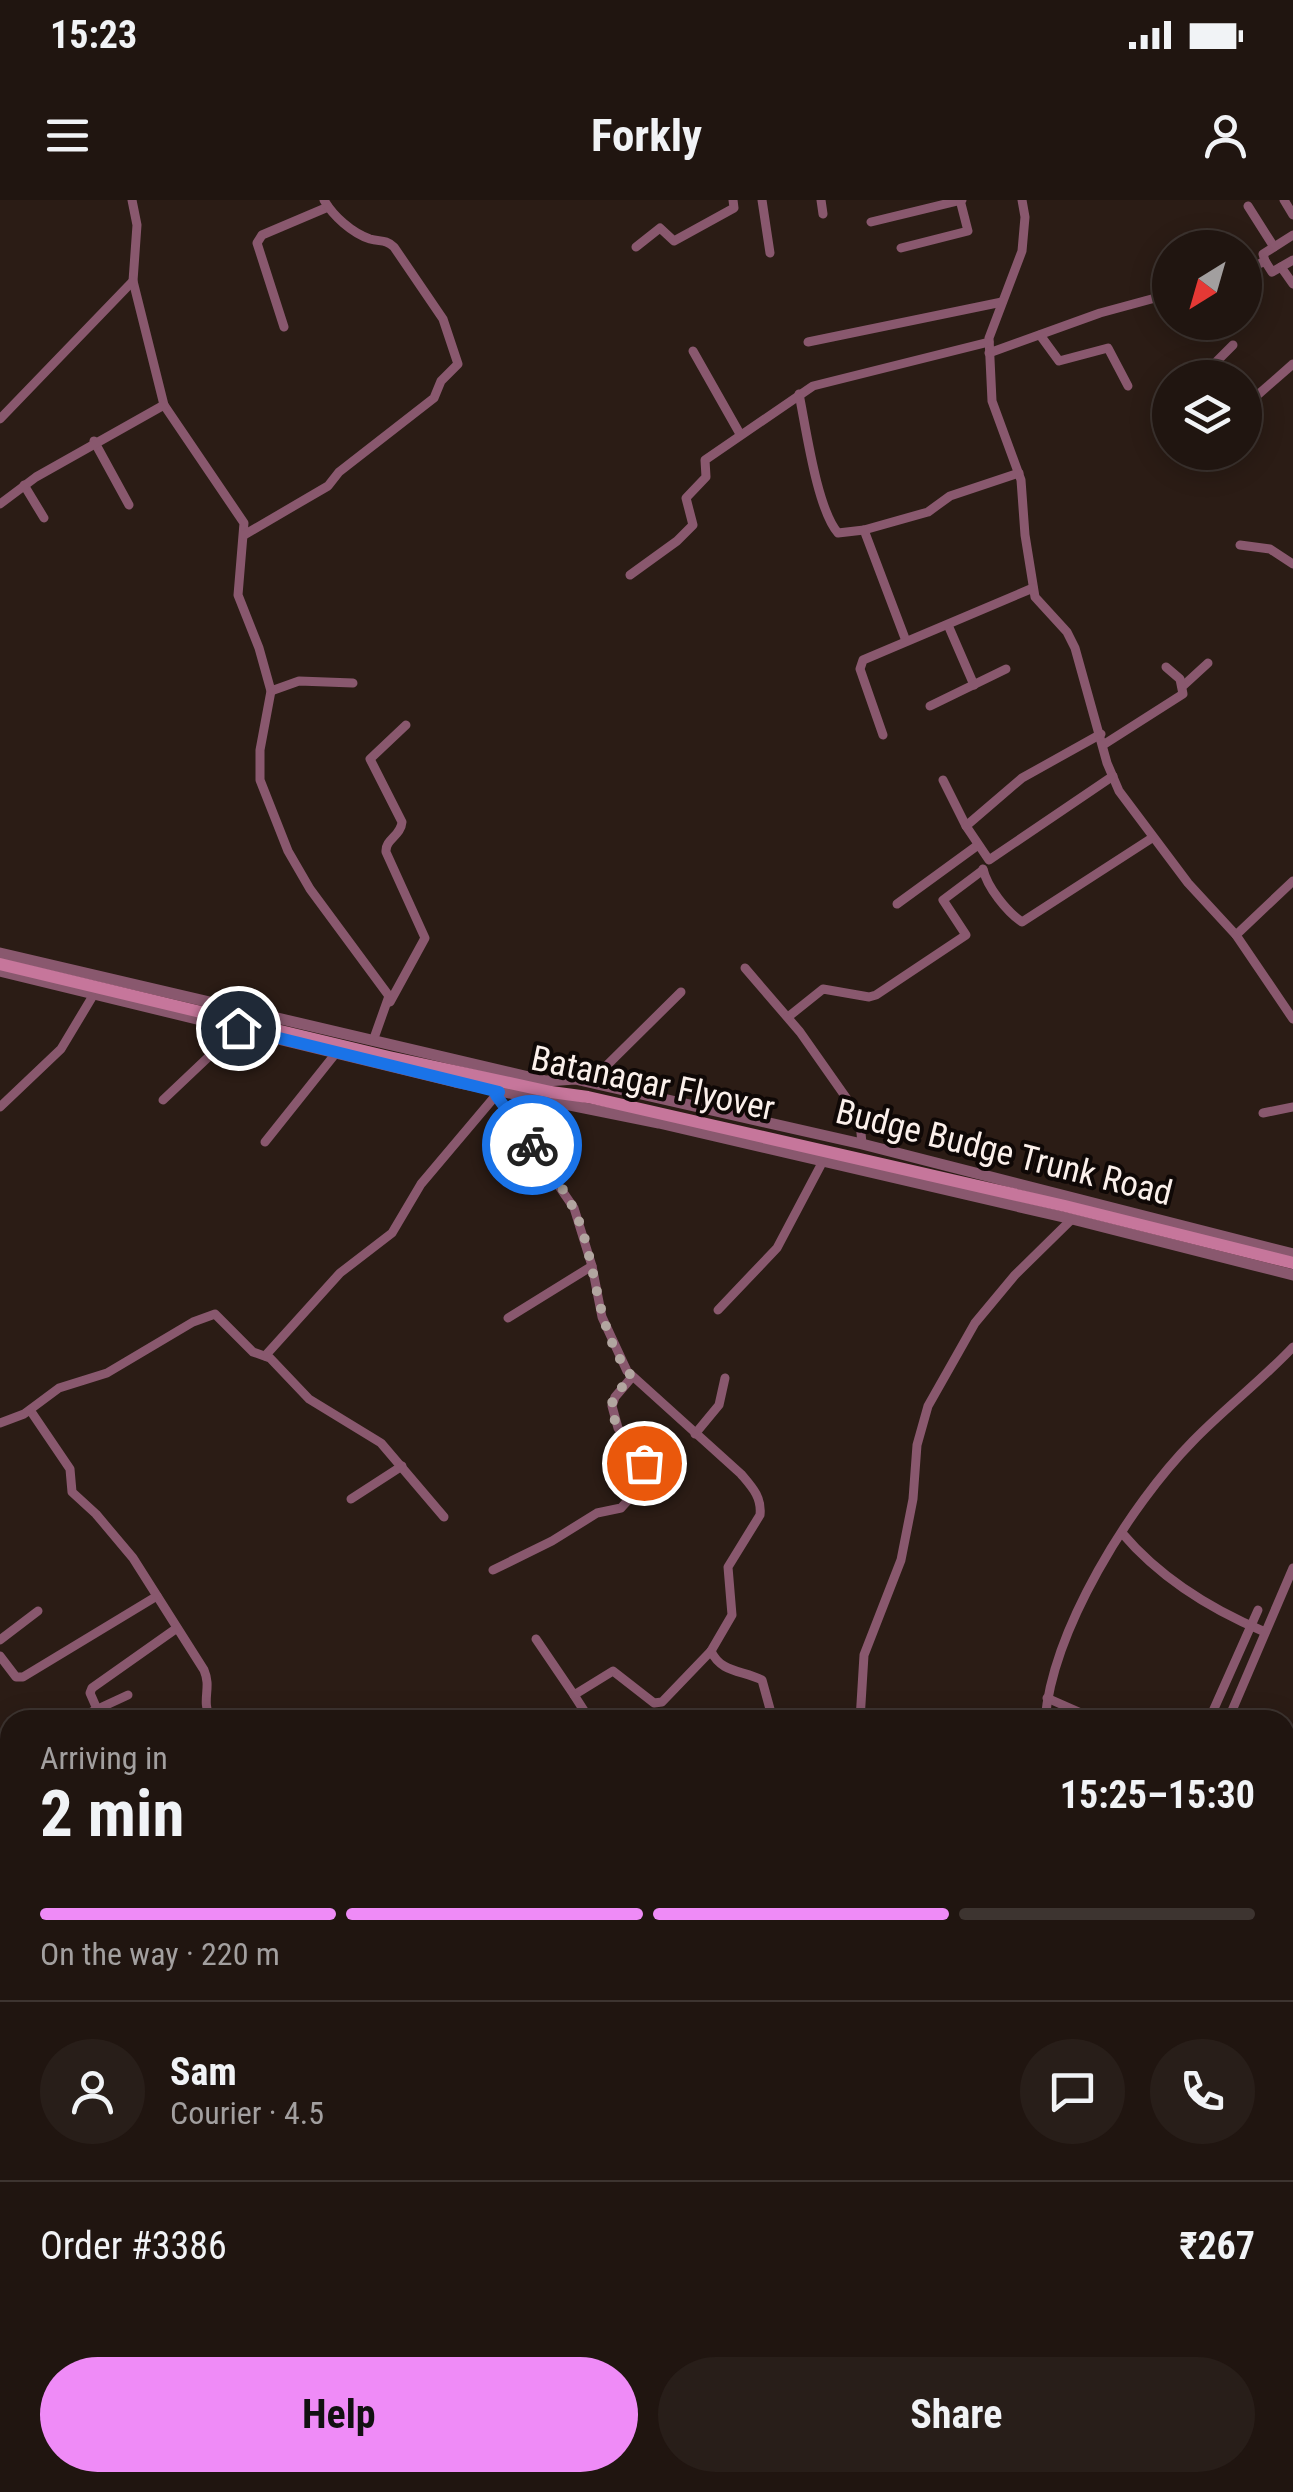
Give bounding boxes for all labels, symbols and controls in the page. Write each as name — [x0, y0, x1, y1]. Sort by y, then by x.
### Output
text: 15:23 — [50, 13, 137, 57]
icon: menu — [40, 108, 95, 163]
icon: person — [1198, 108, 1253, 163]
text: Forkly — [591, 109, 702, 162]
north arrow — [1152, 230, 1262, 340]
map controls — [1152, 230, 1262, 470]
button: layers — [1152, 360, 1262, 470]
pin — [196, 986, 281, 1071]
icon: home — [211, 1001, 266, 1056]
street label: Batanagar Flyover — [527, 1038, 778, 1129]
street label: Budge Budge Trunk Road — [832, 1091, 1176, 1214]
courier — [482, 1095, 582, 1195]
icon: bike — [505, 1118, 560, 1173]
pin — [602, 1421, 687, 1506]
icon: bag — [617, 1436, 672, 1491]
text: Arriving in — [40, 1739, 168, 1777]
text: 15:25–15:30 — [1060, 1773, 1255, 1817]
text: 2 min — [40, 1776, 184, 1852]
text: On the way · 220 m — [40, 1935, 280, 1973]
button: person — [40, 2039, 145, 2144]
button: chat — [1020, 2039, 1125, 2144]
button: phone — [1150, 2039, 1255, 2144]
text: Sam — [170, 2050, 237, 2094]
text: Courier · 4.5 — [170, 2094, 324, 2132]
text: Order #3386 — [40, 2224, 227, 2268]
text: ₹267 — [1179, 2224, 1255, 2268]
button: Help — [40, 2357, 638, 2472]
button: Share — [658, 2357, 1255, 2472]

